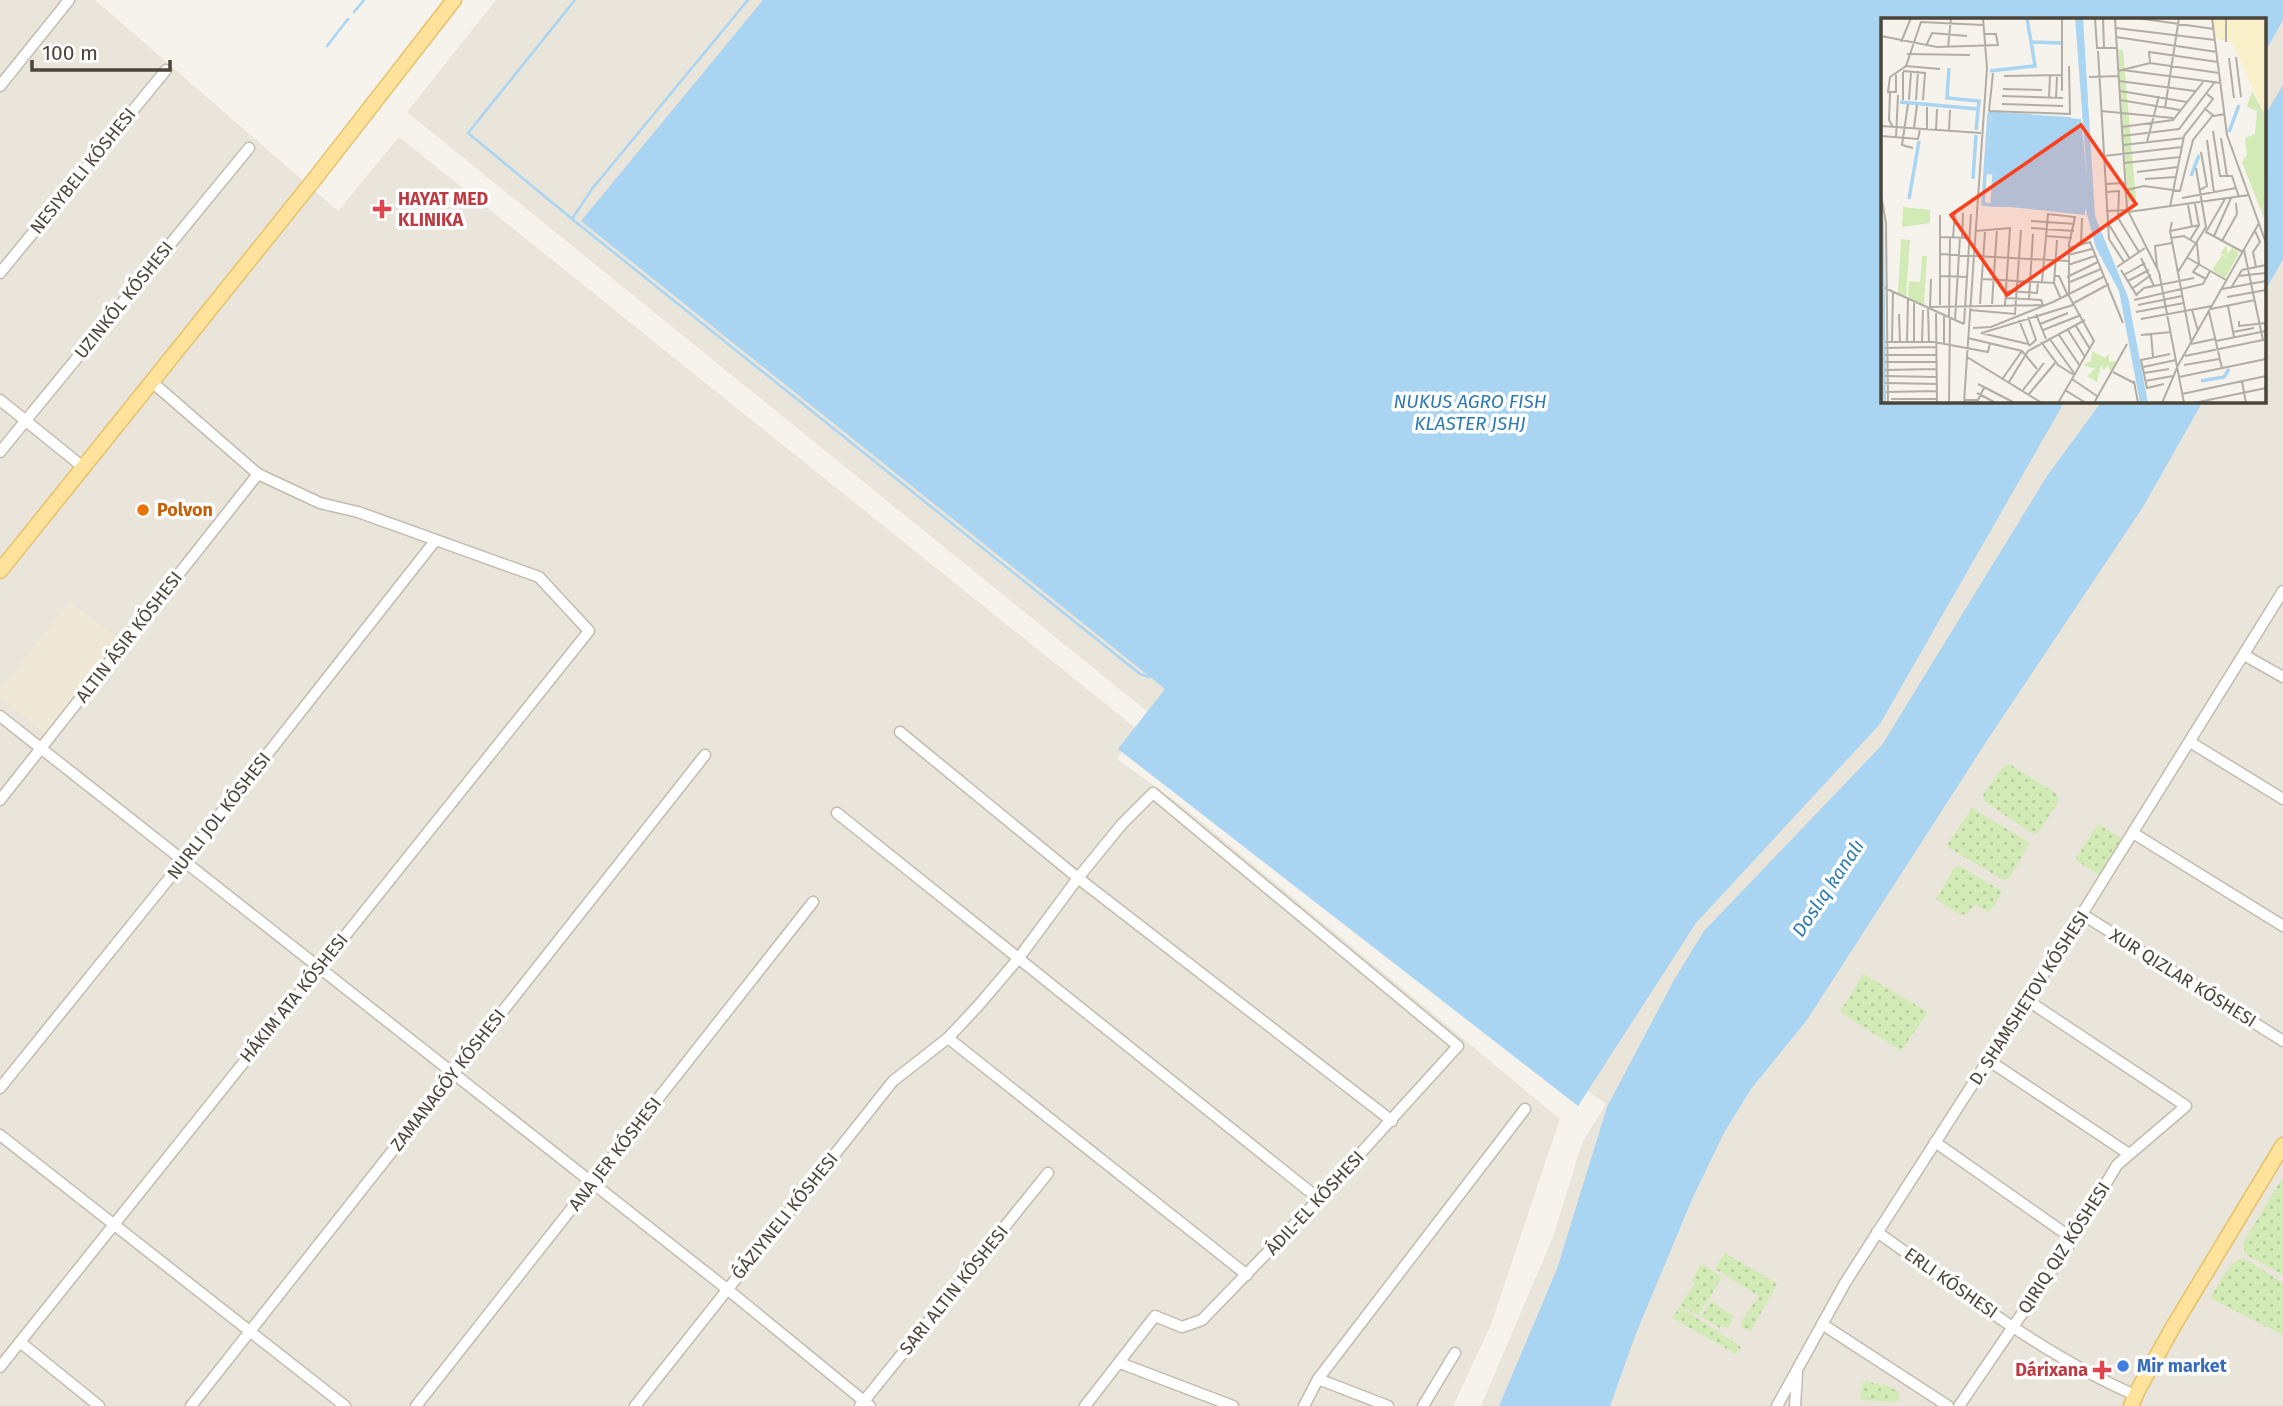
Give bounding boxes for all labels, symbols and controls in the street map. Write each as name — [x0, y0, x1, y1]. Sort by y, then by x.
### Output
inset map — [1881, 18, 2266, 402]
scale bar — [32, 28, 170, 72]
text: 100 m — [42, 40, 98, 66]
street label: NESIYBELI KÓSHESI — [25, 104, 141, 238]
place label: HAYAT MED KLINIKA — [398, 188, 489, 231]
marker: HAYAT MED KLINIKA — [372, 199, 392, 219]
street label: UZINKÓL KÓSHESI — [70, 237, 178, 363]
water label: NUKUS AGRO FISH KLASTER JSHJ — [1393, 390, 1547, 435]
place label: Polvon — [157, 499, 213, 521]
marker: Polvon — [135, 502, 151, 518]
street label: ALTIN ÁSIR KÓSHESI — [70, 567, 187, 707]
street label: NURLI JOL KÓSHESI — [163, 748, 275, 884]
water label: Doslıq kanalı — [1787, 835, 1869, 941]
street label: D. SHAMSHETOV KÓSHESI — [1964, 907, 2094, 1089]
street label: XUR QIZLAR KÓSHESI — [2106, 924, 2260, 1032]
street label: HÁKIM ATA KÓSHESI — [234, 928, 353, 1067]
street label: ZAMANAGÓY KÓSHESI — [386, 1005, 510, 1155]
street label: ANA JER KÓSHESI — [564, 1093, 666, 1215]
street label: ÁDIL-EL KÓSHESI — [1260, 1146, 1369, 1260]
street label: ǴÁZIYNELI KÓSHESI — [726, 1148, 843, 1284]
street label: QIRIQ QIZ KÓSHESI — [2013, 1178, 2115, 1318]
street label: SARI ALTIN KÓSHESI — [895, 1221, 1013, 1359]
street label: ERLI KÓSHESI — [1900, 1243, 2002, 1323]
place label: Mir market — [2137, 1355, 2228, 1377]
marker: Mir market — [2115, 1358, 2131, 1374]
place label: Dárixana — [2015, 1359, 2088, 1381]
marker: Dárixana — [2094, 1362, 2110, 1378]

